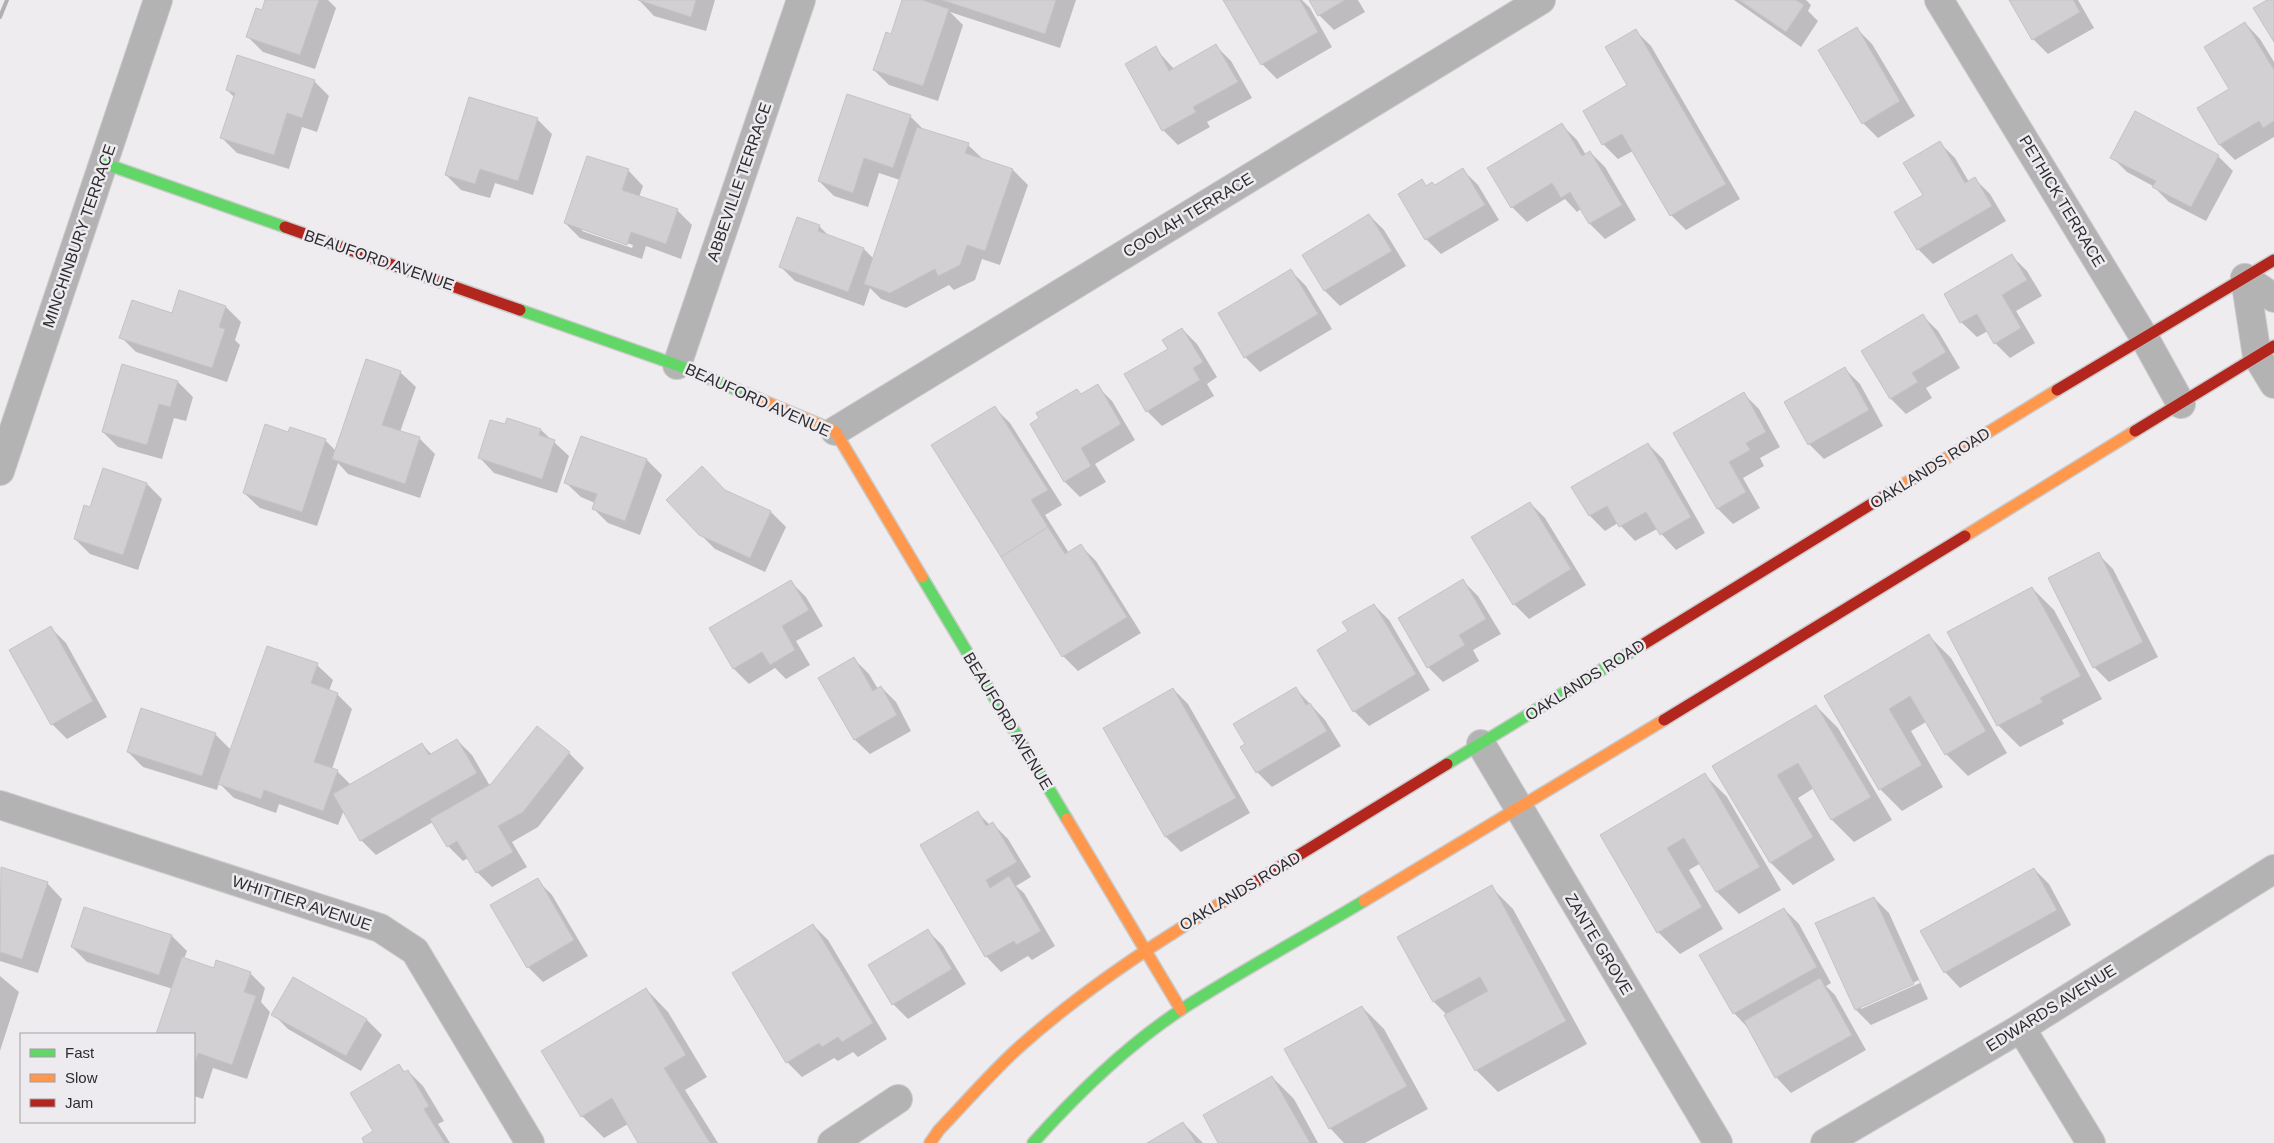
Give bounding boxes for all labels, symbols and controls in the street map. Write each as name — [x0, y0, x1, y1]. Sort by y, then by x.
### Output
street label: ABBEVILLE TERRACE — [704, 100, 774, 264]
street label: PETHICK TERRACE — [2016, 132, 2108, 270]
street label: MINCHINBURY TERRACE — [40, 142, 118, 330]
street label: COOLAH TERRACE — [1120, 170, 1256, 260]
street label: BEAUFORD AVENUE — [302, 226, 456, 294]
street label: BEAUFORD AVENUE — [683, 360, 833, 440]
street label: OAKLANDS ROAD — [1867, 424, 1993, 512]
street label: OAKLANDS ROAD — [1522, 636, 1648, 724]
street label: BEAUFORD AVENUE — [960, 649, 1056, 793]
street label: OAKLANDS ROAD — [1177, 848, 1303, 934]
street label: WHITTIER AVENUE — [230, 872, 374, 934]
street label: ZANTE GROVE — [1562, 890, 1636, 998]
street label: EDWARDS AVENUE — [1983, 961, 2119, 1055]
legend — [20, 1033, 195, 1123]
text: Fast — [65, 1044, 95, 1061]
text: Slow — [65, 1069, 98, 1086]
text: Jam — [65, 1094, 93, 1111]

